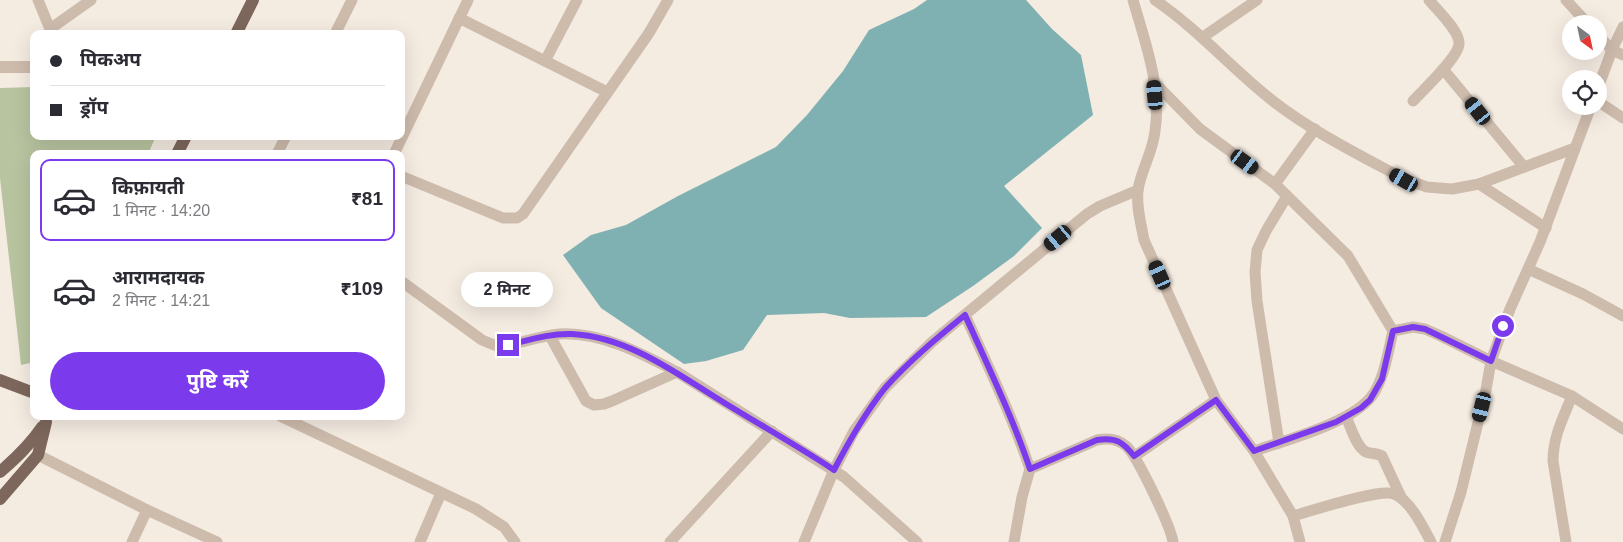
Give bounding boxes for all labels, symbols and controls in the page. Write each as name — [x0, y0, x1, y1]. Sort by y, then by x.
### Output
north arrow — [1562, 15, 1608, 60]
map controls — [1562, 15, 1607, 115]
text: पिकअप — [80, 49, 141, 70]
button: locate — [1562, 70, 1607, 115]
car — [1146, 79, 1163, 111]
car — [1462, 95, 1493, 127]
text: ड्रॉप — [80, 97, 108, 118]
car — [1228, 147, 1261, 177]
car — [1387, 166, 1420, 194]
text: किफ़ायती — [112, 177, 184, 198]
icon: car — [52, 178, 97, 223]
text: ₹81 — [351, 188, 383, 209]
text: 1 मिनट · 14:20 — [112, 202, 210, 219]
car — [1041, 223, 1074, 253]
car — [1147, 258, 1172, 292]
text: आरामदायक — [112, 267, 204, 288]
icon: car — [52, 268, 97, 313]
callout: 2 मिनट — [462, 272, 554, 308]
text: ₹109 — [340, 278, 383, 299]
text: 2 मिनट — [484, 281, 530, 298]
text: 2 मिनट · 14:21 — [112, 292, 210, 309]
route start — [1492, 315, 1514, 337]
route end — [497, 334, 519, 356]
button: पुष्टि करें — [50, 352, 385, 410]
car — [1471, 391, 1492, 423]

